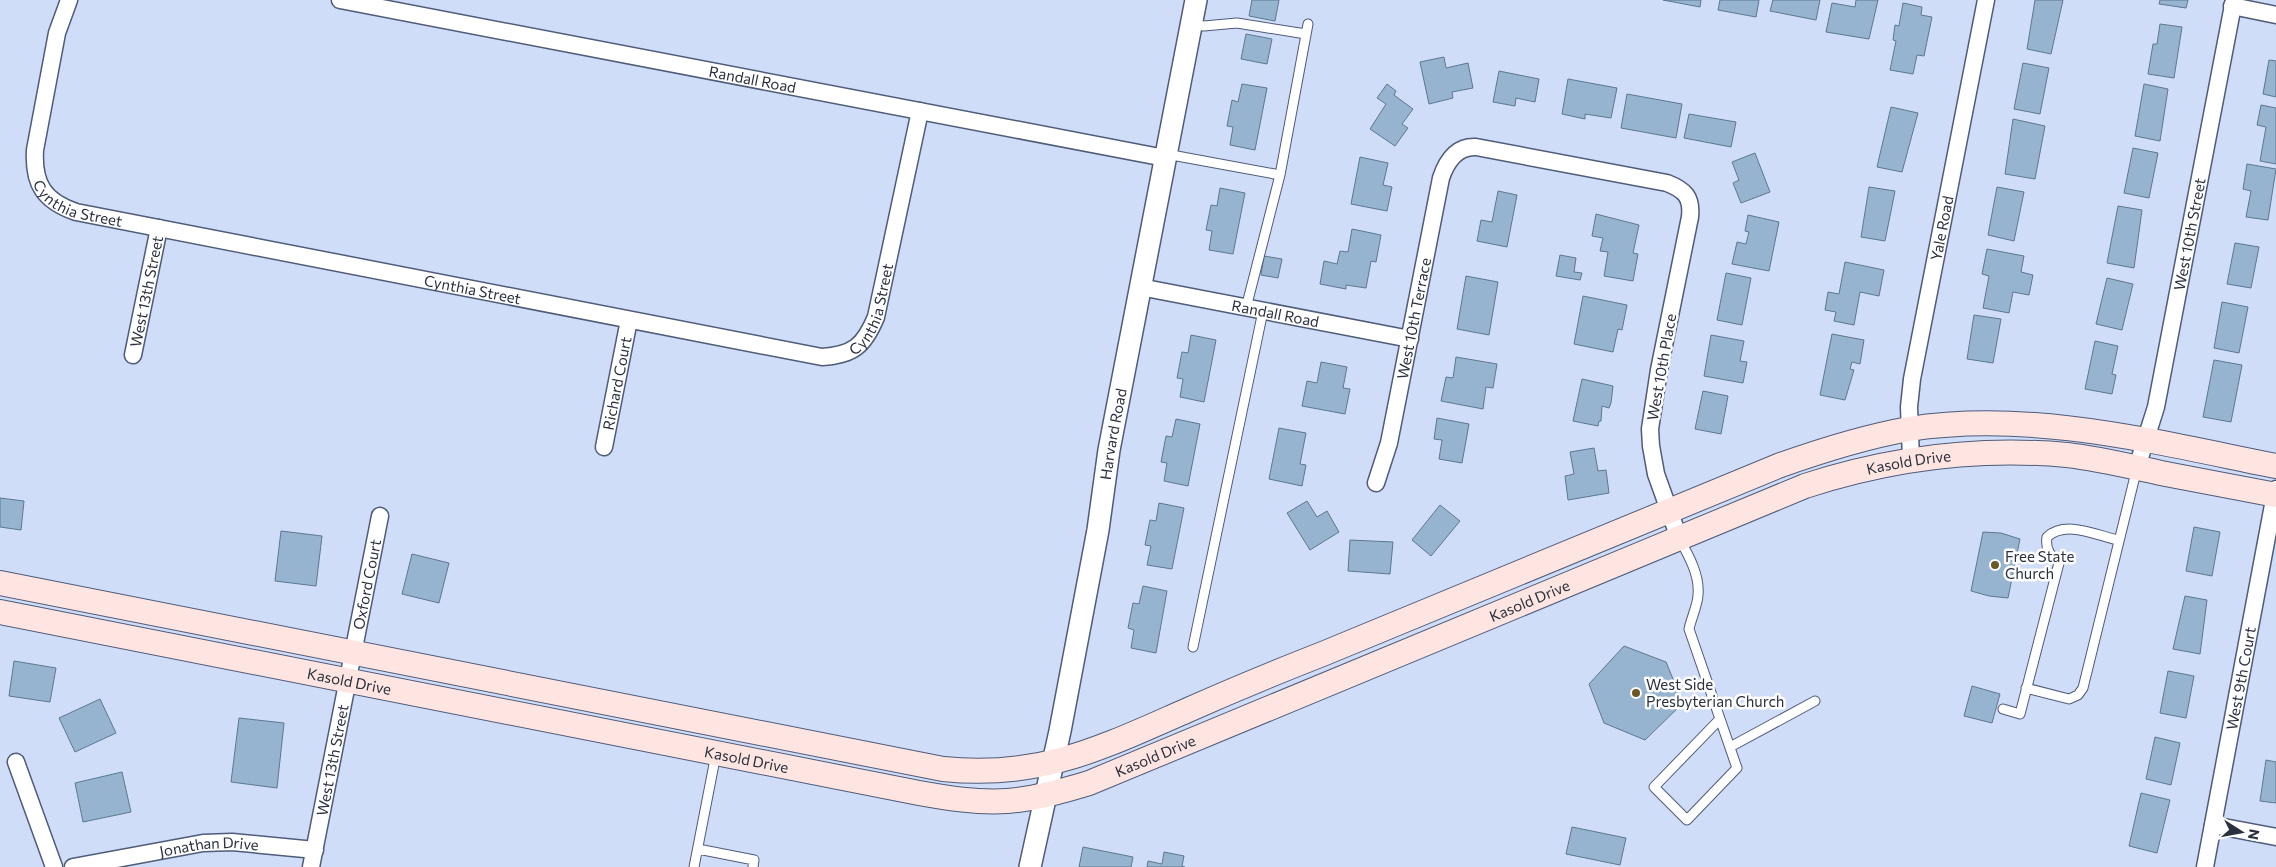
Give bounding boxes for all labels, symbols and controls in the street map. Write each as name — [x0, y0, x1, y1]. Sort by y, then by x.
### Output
street label: Randall Road — [707, 62, 798, 96]
street label: West 10th Street — [2170, 176, 2209, 292]
street label: Cynthia Street — [30, 177, 124, 230]
street label: Yale Road — [1926, 194, 1957, 262]
street label: West 13th Street — [126, 234, 166, 349]
street label: West 10th Terrace — [1393, 256, 1434, 381]
street label: Cynthia Street — [845, 262, 896, 359]
street label: Cynthia Street — [423, 271, 522, 307]
street label: Randall Road — [1230, 296, 1321, 330]
street label: West 10th Place — [1643, 312, 1679, 422]
street label: Richard Court — [599, 335, 635, 432]
street label: Harvard Road — [1096, 387, 1130, 481]
street label: Kasold Drive — [1865, 446, 1952, 478]
street label: Oxford Court — [349, 538, 384, 631]
place label: Free State Church — [2005, 547, 2074, 582]
marker: Free State Church — [1989, 559, 2001, 571]
street label: Kasold Drive — [1486, 576, 1572, 625]
street label: West 9th Court — [2222, 625, 2259, 731]
street label: Kasold Drive — [306, 664, 393, 698]
place label: West Side Presbyterian Church — [1646, 675, 1784, 710]
marker: West Side Presbyterian Church — [1630, 687, 1642, 699]
street label: West 13th Street — [312, 703, 352, 817]
street label: Kasold Drive — [1112, 731, 1198, 780]
street label: Kasold Drive — [703, 742, 790, 776]
north arrow — [2216, 807, 2266, 857]
text: N — [2245, 828, 2264, 841]
street label: Jonathan Drive — [158, 833, 260, 860]

